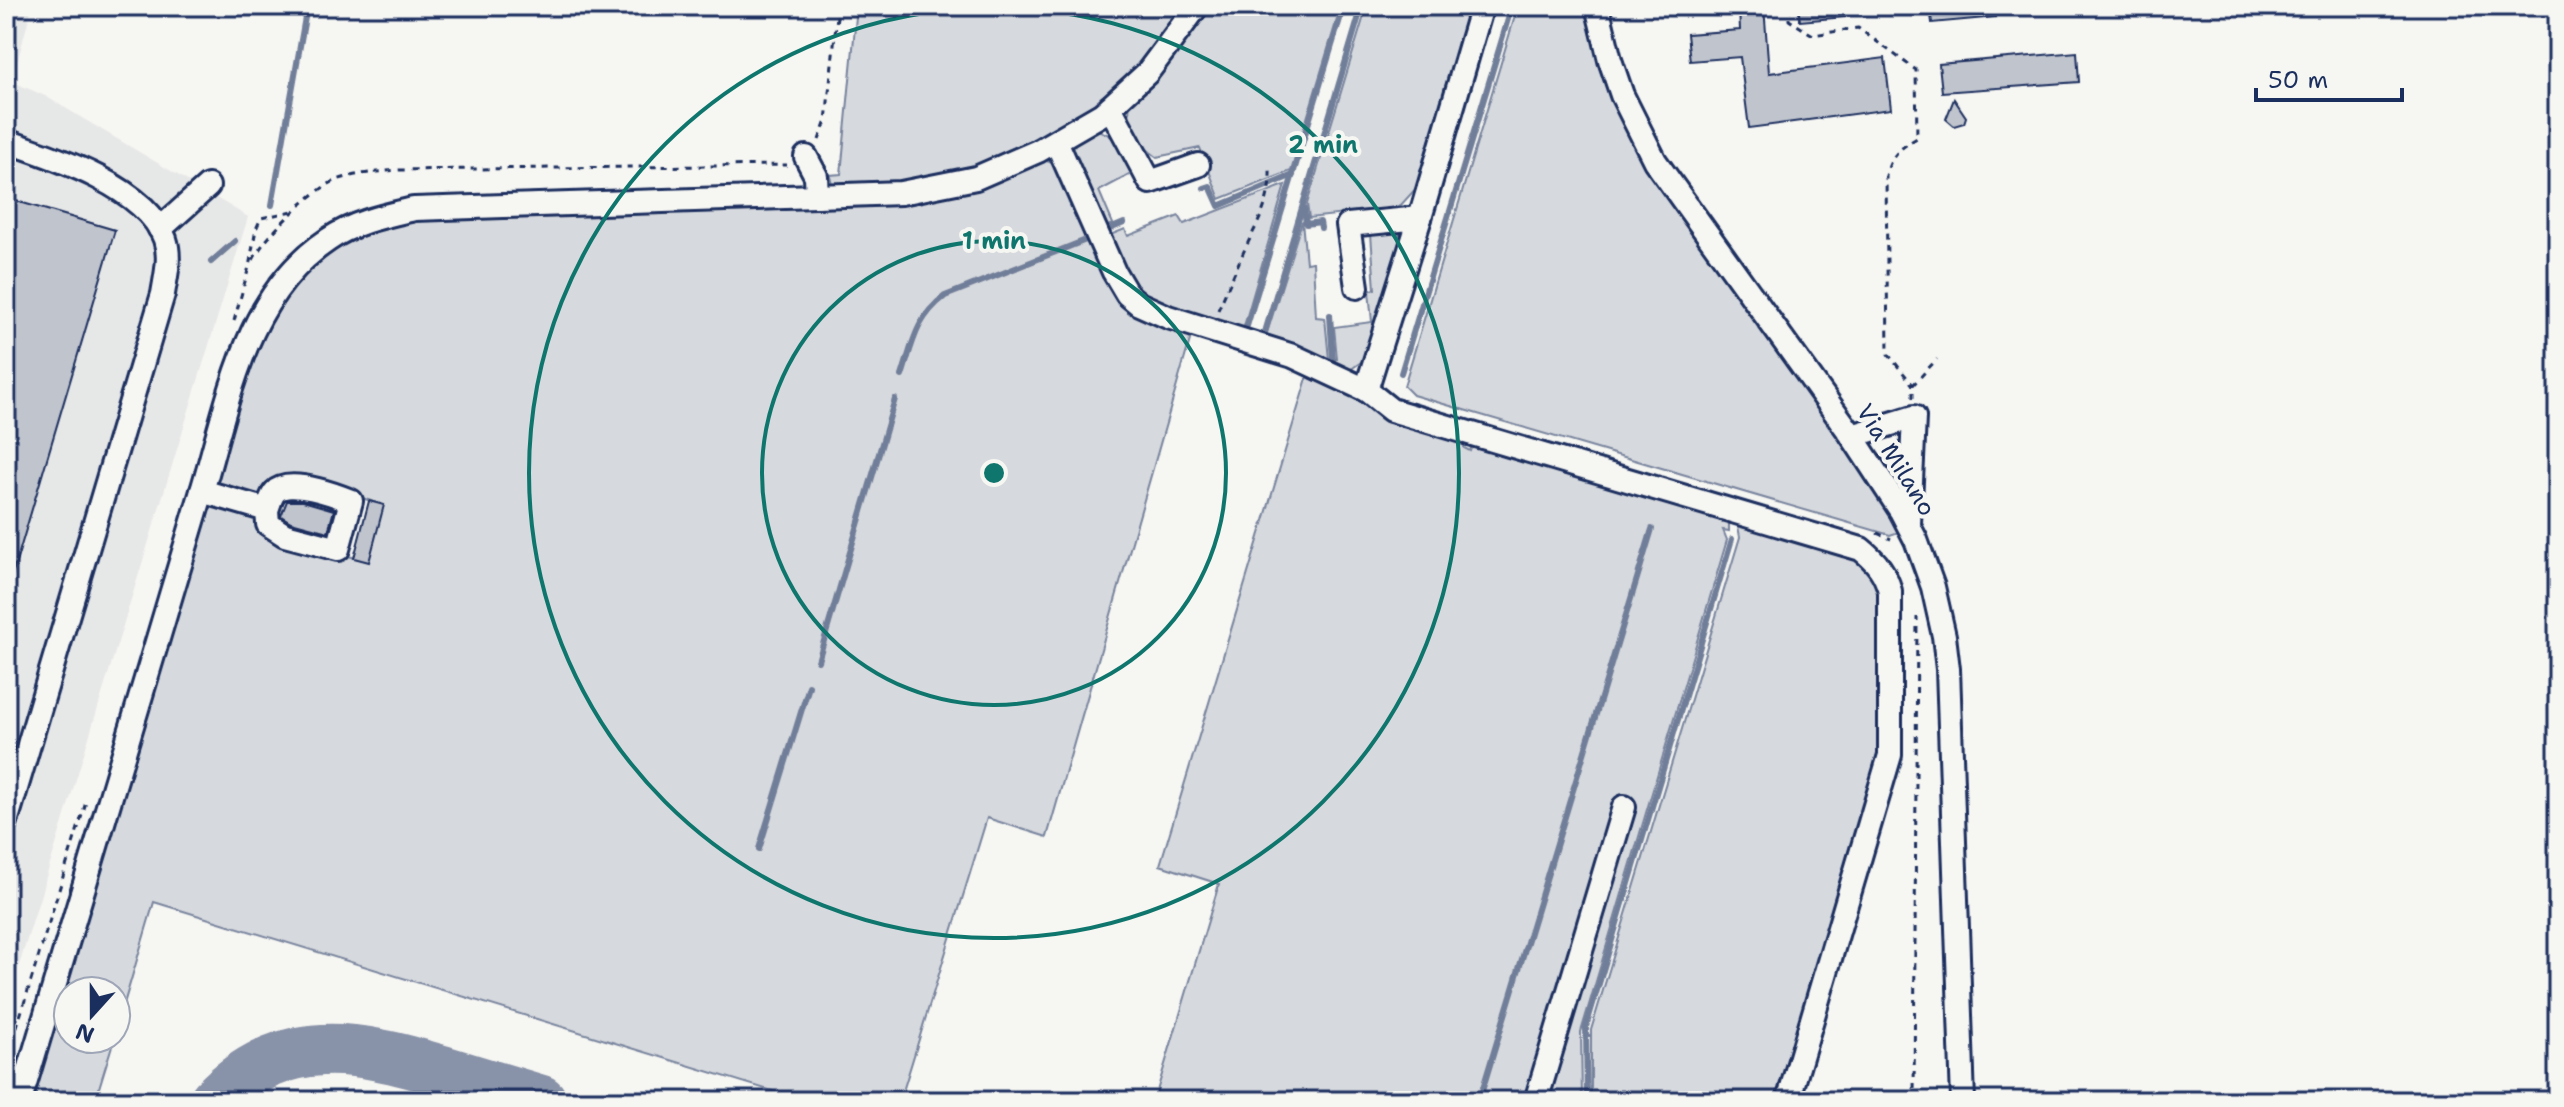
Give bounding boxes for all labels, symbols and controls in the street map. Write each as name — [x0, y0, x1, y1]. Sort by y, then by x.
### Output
scale bar — [2256, 52, 2402, 102]
text: 50 m — [2268, 64, 2328, 96]
text: 2 min — [1288, 129, 1358, 161]
text: 1 min — [962, 225, 1026, 257]
street label: Via Milano — [1849, 398, 1943, 522]
centre of rings — [980, 459, 1008, 487]
north arrow — [52, 975, 132, 1055]
text: N — [72, 1017, 98, 1050]

